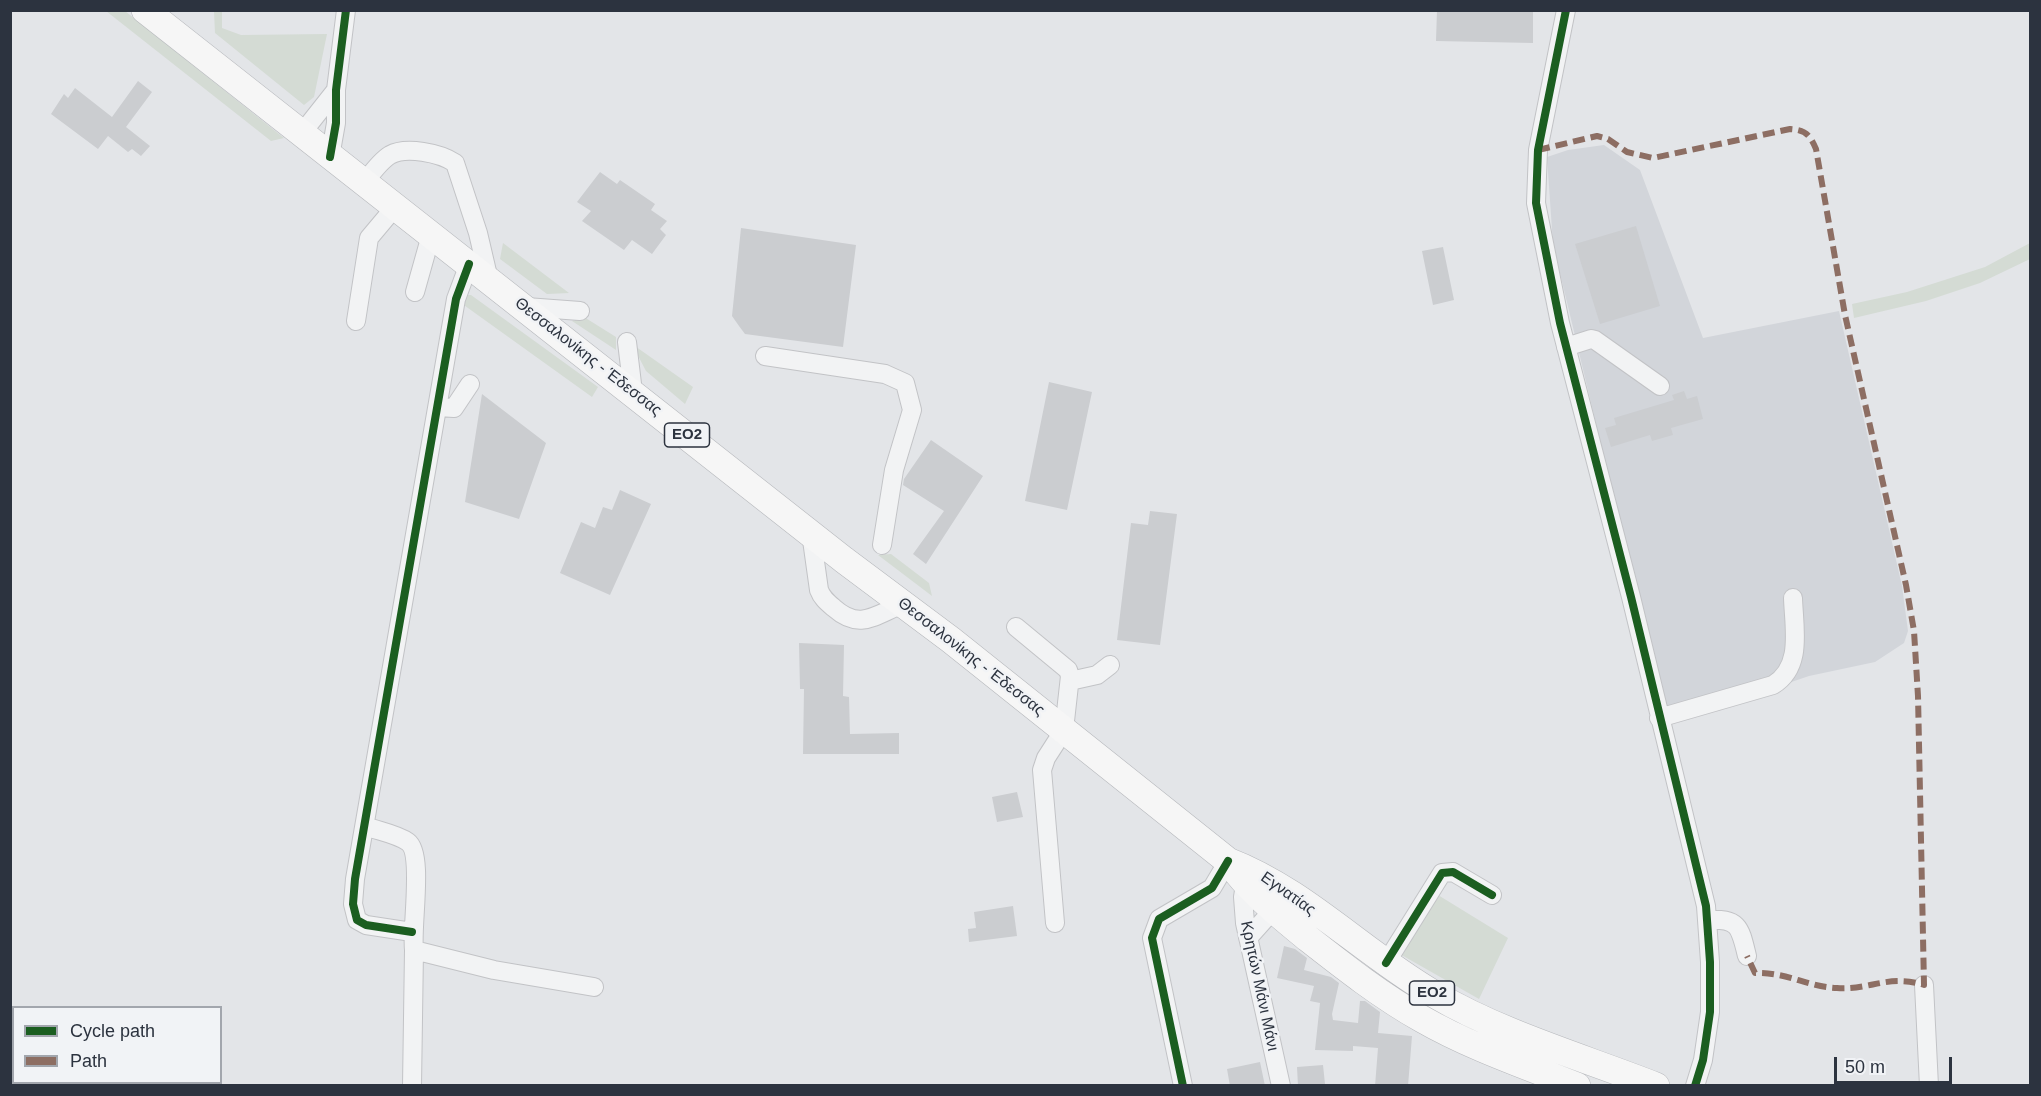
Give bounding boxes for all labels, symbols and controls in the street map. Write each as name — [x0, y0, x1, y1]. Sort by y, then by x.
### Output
street label: Θεσσαλονίκης - Έδεσσας — [511, 294, 665, 420]
road number: ΕΟ2 — [664, 423, 710, 447]
street label: Θεσσαλονίκης - Έδεσσας — [894, 594, 1048, 720]
street label: Εγνατίας — [1257, 868, 1319, 920]
street label: Κρητών Μάνι Μάνι — [1236, 919, 1282, 1053]
road number: ΕΟ2 — [1410, 981, 1454, 1005]
legend — [12, 1006, 222, 1084]
text: Cycle path — [70, 1021, 155, 1041]
scale bar — [1837, 1045, 1956, 1083]
text: Path — [70, 1051, 107, 1071]
text: 50 m — [1845, 1057, 1885, 1077]

